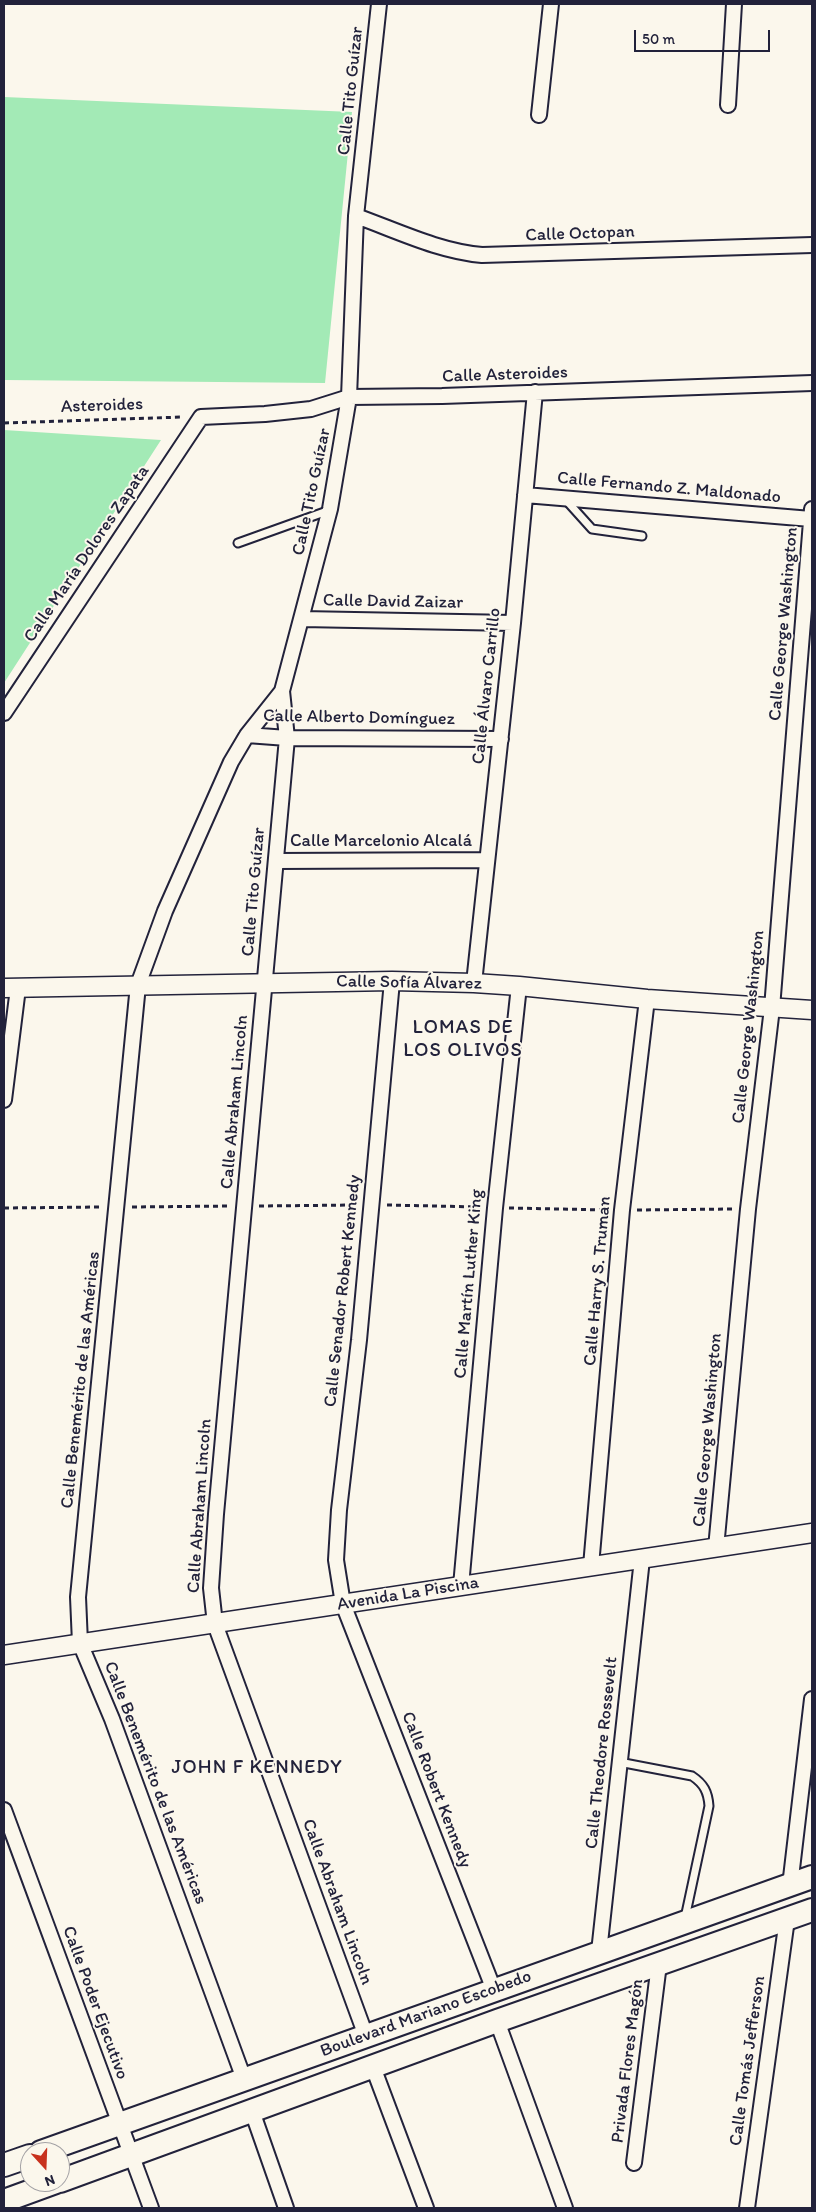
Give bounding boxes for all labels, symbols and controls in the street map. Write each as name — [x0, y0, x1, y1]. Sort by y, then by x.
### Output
scale bar — [636, 20, 772, 52]
street label: Calle Tito Guízar — [333, 26, 369, 156]
text: 50 m — [642, 30, 675, 48]
street label: Calle Octopan — [525, 221, 635, 247]
street label: Calle Asteroides — [442, 362, 568, 388]
street label: Asteroides — [61, 394, 143, 418]
street label: Calle Tito Guízar — [288, 426, 336, 558]
street label: Calle María Dolores Zapata — [20, 461, 154, 647]
street label: Calle Fernando Z. Maldonado — [556, 467, 782, 509]
street label: Calle George Washington — [765, 526, 803, 722]
street label: Calle David Zaizar — [323, 590, 463, 614]
street label: Calle Álvaro Carrillo — [468, 607, 506, 765]
street label: Calle Alberto Domínguez — [263, 706, 455, 730]
street label: Calle Tito Guízar — [238, 827, 270, 957]
street label: Calle Marcelonio Alcalá — [290, 830, 472, 852]
street label: Calle George Washington — [728, 929, 770, 1125]
street label: Calle Sofía Álvarez — [336, 971, 482, 995]
street label: Calle Abraham Lincoln — [217, 1014, 253, 1190]
district label: LOMAS DE LOS OLIVOS — [403, 1016, 523, 1063]
street label: Calle Senador Robert Kennedy — [320, 1174, 366, 1408]
street label: Calle Martín Luther King — [450, 1188, 488, 1380]
street label: Calle Harry S. Truman — [580, 1195, 616, 1367]
street label: Calle Benemérito de las Américas — [57, 1250, 105, 1510]
street label: Calle George Washington — [689, 1332, 727, 1528]
street label: Calle Abraham Lincoln — [183, 1418, 217, 1594]
street label: Avenida La Piscina — [336, 1572, 480, 1616]
street label: Calle Theodore Rossevelt — [581, 1656, 623, 1850]
street label: Calle Benemérito de las Américas — [99, 1658, 211, 1908]
street label: Calle Robert Kennedy — [396, 1709, 476, 1871]
district label: JOHN F KENNEDY — [169, 1756, 345, 1780]
street label: Calle Abraham Lincoln — [297, 1816, 377, 1988]
street label: Calle Poder Ejecutivo — [57, 1923, 133, 2083]
street label: Boulevard Mariano Escobedo — [317, 1966, 535, 2062]
street label: Calle Tomás Jefferson — [725, 1975, 771, 2147]
street label: Privada Flores Magón — [607, 1978, 649, 2144]
north arrow — [20, 2142, 70, 2192]
text: N — [43, 2171, 57, 2190]

